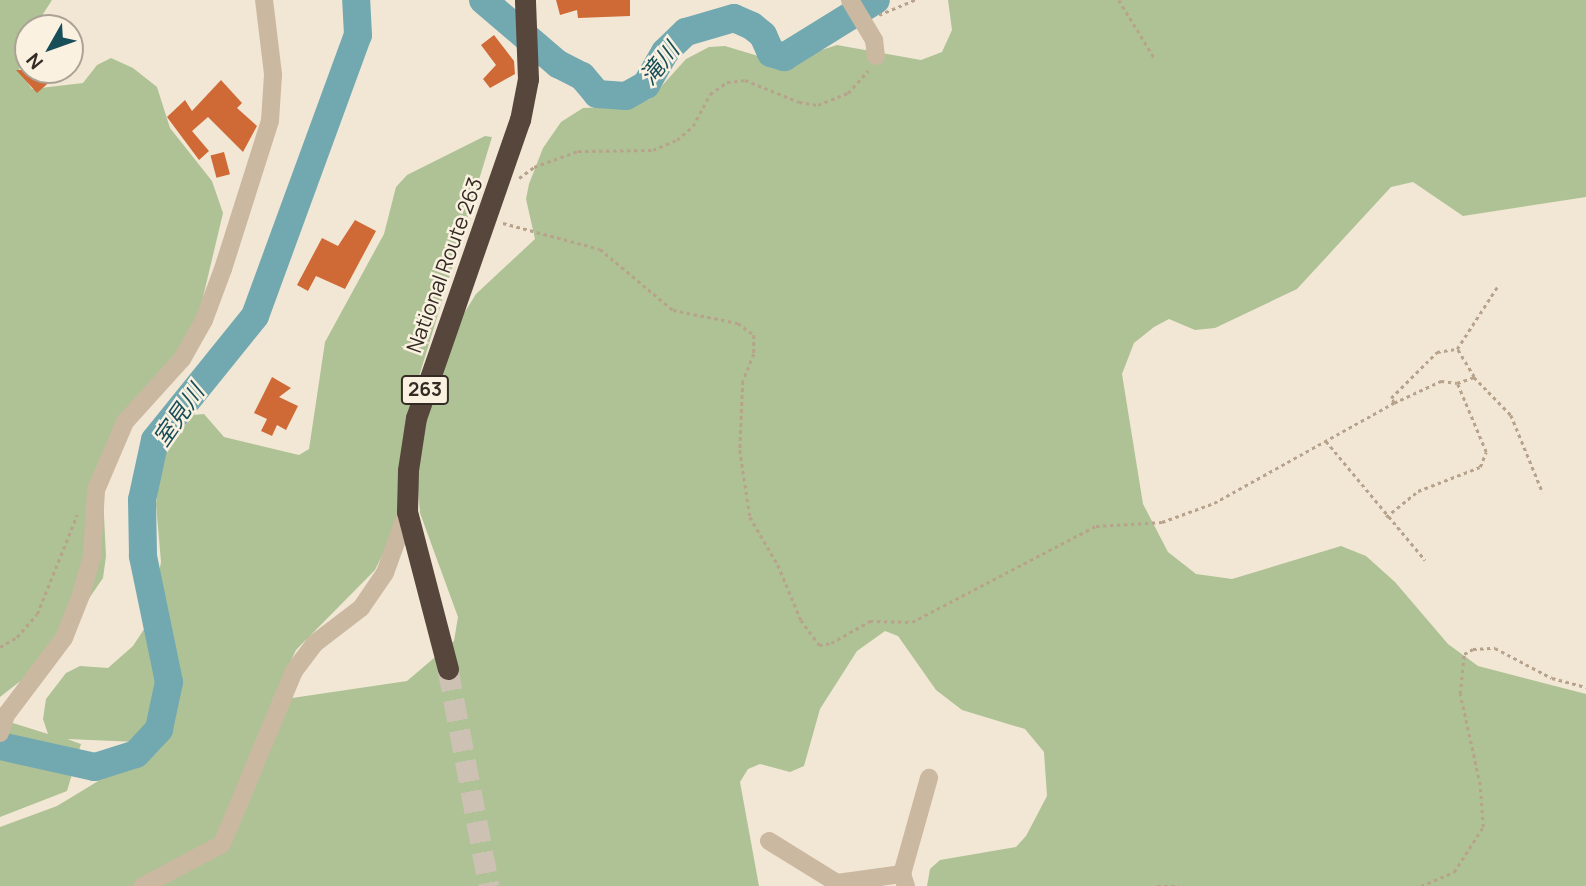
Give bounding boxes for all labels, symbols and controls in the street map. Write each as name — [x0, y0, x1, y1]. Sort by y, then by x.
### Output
north arrow — [14, 14, 84, 84]
water label: 滝川 — [634, 36, 684, 90]
text: N — [20, 48, 49, 75]
street label: National Route 263 — [401, 174, 487, 356]
road number: 263 — [400, 374, 450, 406]
water label: 室見川 — [147, 379, 209, 451]

